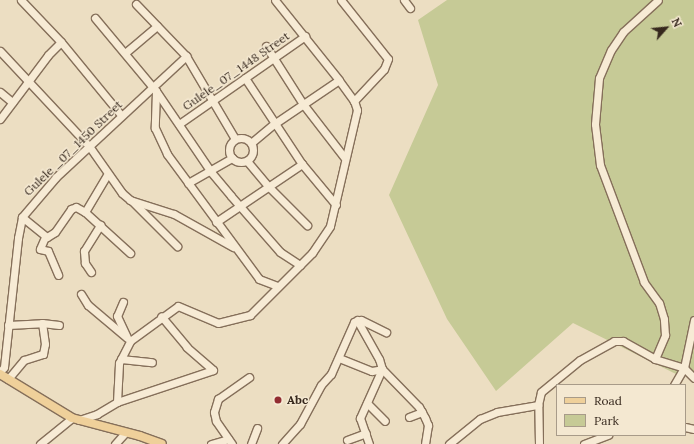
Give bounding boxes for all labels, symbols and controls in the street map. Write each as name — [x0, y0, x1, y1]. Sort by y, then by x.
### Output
north arrow — [646, 8, 686, 48]
text: N — [669, 16, 685, 30]
street label: Gulele_07_1448 Street — [180, 29, 292, 113]
street label: Gulele _07_1450 Street — [21, 97, 125, 199]
legend — [556, 384, 686, 436]
place label: Abc — [287, 393, 308, 407]
text: Road — [594, 393, 622, 408]
marker: Abc — [272, 394, 284, 406]
text: Park — [594, 413, 619, 428]

